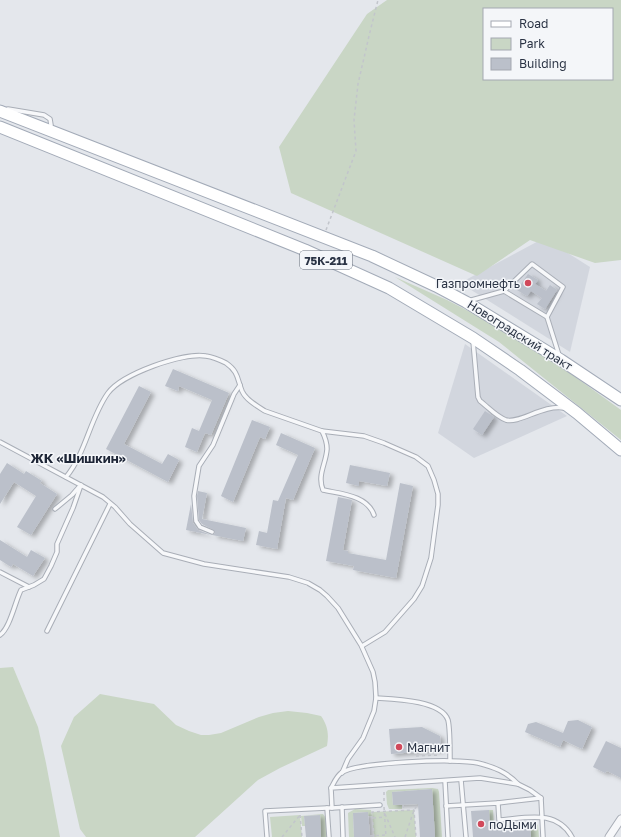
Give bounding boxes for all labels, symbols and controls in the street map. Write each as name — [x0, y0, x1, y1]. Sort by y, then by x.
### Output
legend — [483, 8, 613, 80]
text: Road — [519, 16, 548, 31]
text: Park — [519, 36, 545, 51]
text: Building — [519, 56, 567, 71]
road number: 75К-211 — [300, 251, 352, 269]
place label: Газпромнефть — [436, 276, 520, 291]
marker: Газпромнефть — [523, 278, 533, 288]
street label: Новоградский тракт — [465, 297, 575, 374]
district label: ЖК «Шишкин» — [30, 450, 126, 466]
place label: Магнит — [407, 740, 450, 755]
marker: Магнит — [394, 742, 404, 752]
place label: поДыми — [489, 817, 537, 832]
marker: поДыми — [476, 819, 486, 829]

